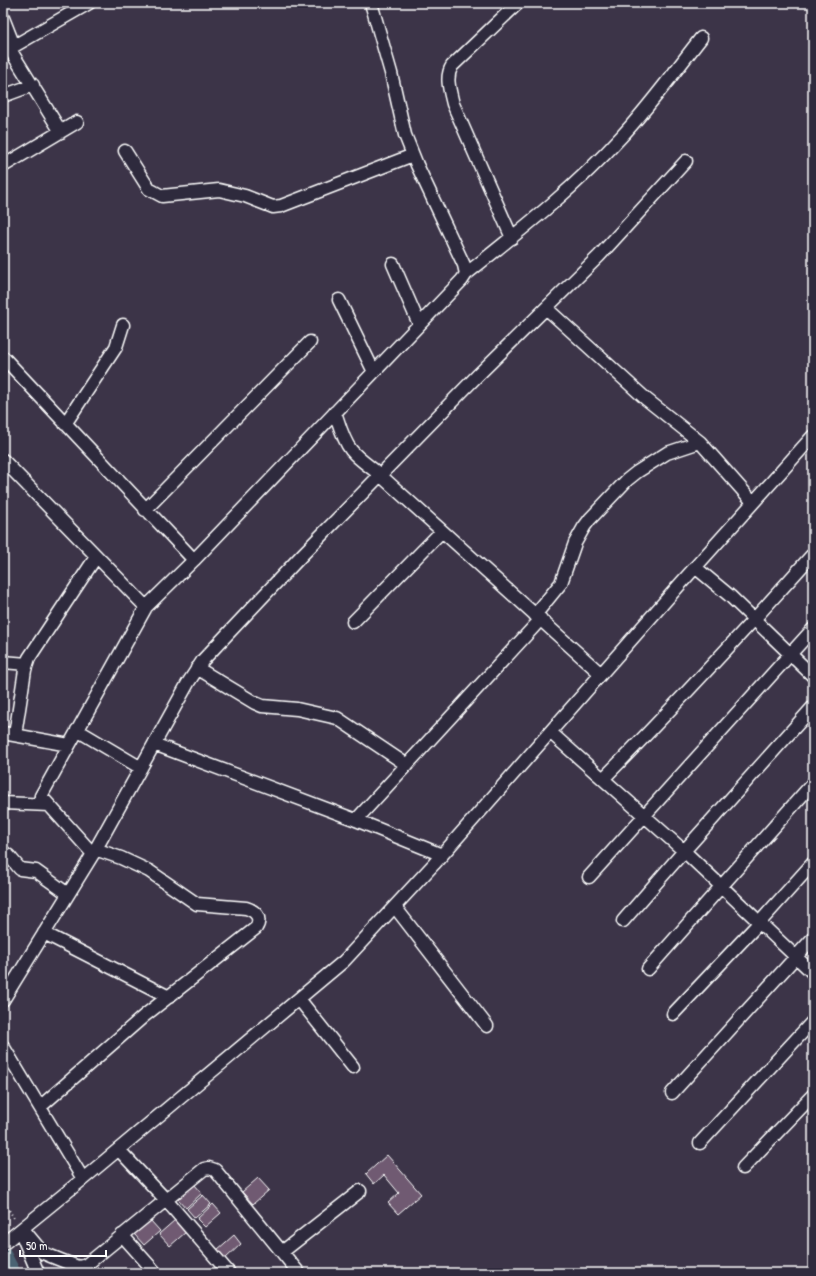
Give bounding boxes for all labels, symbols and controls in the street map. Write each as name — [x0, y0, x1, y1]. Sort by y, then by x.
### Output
scale bar — [20, 1232, 106, 1258]
text: 50 m — [26, 1237, 47, 1254]

